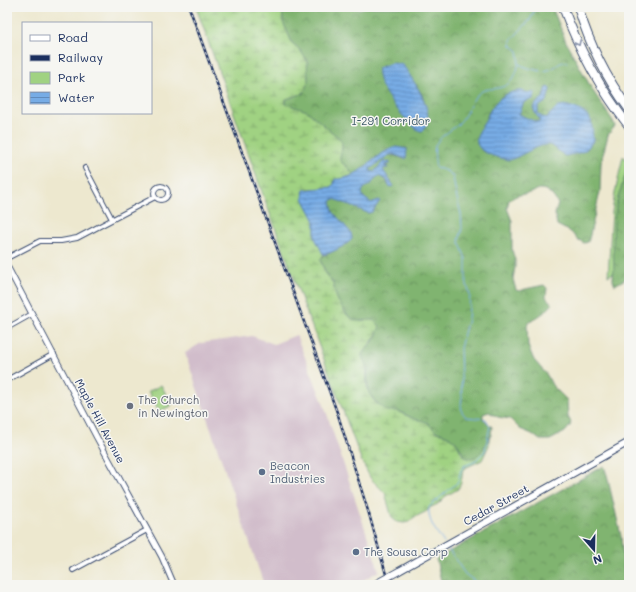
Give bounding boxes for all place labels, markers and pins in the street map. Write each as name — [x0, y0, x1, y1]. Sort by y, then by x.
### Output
place label: The Church in Newington — [138, 392, 208, 420]
marker: The Church in Newington — [125, 401, 135, 411]
place label: Beacon Industries — [270, 458, 325, 486]
marker: Beacon Industries — [257, 467, 267, 477]
place label: The Sousa Corp — [364, 544, 448, 559]
marker: The Sousa Corp — [351, 547, 361, 557]

